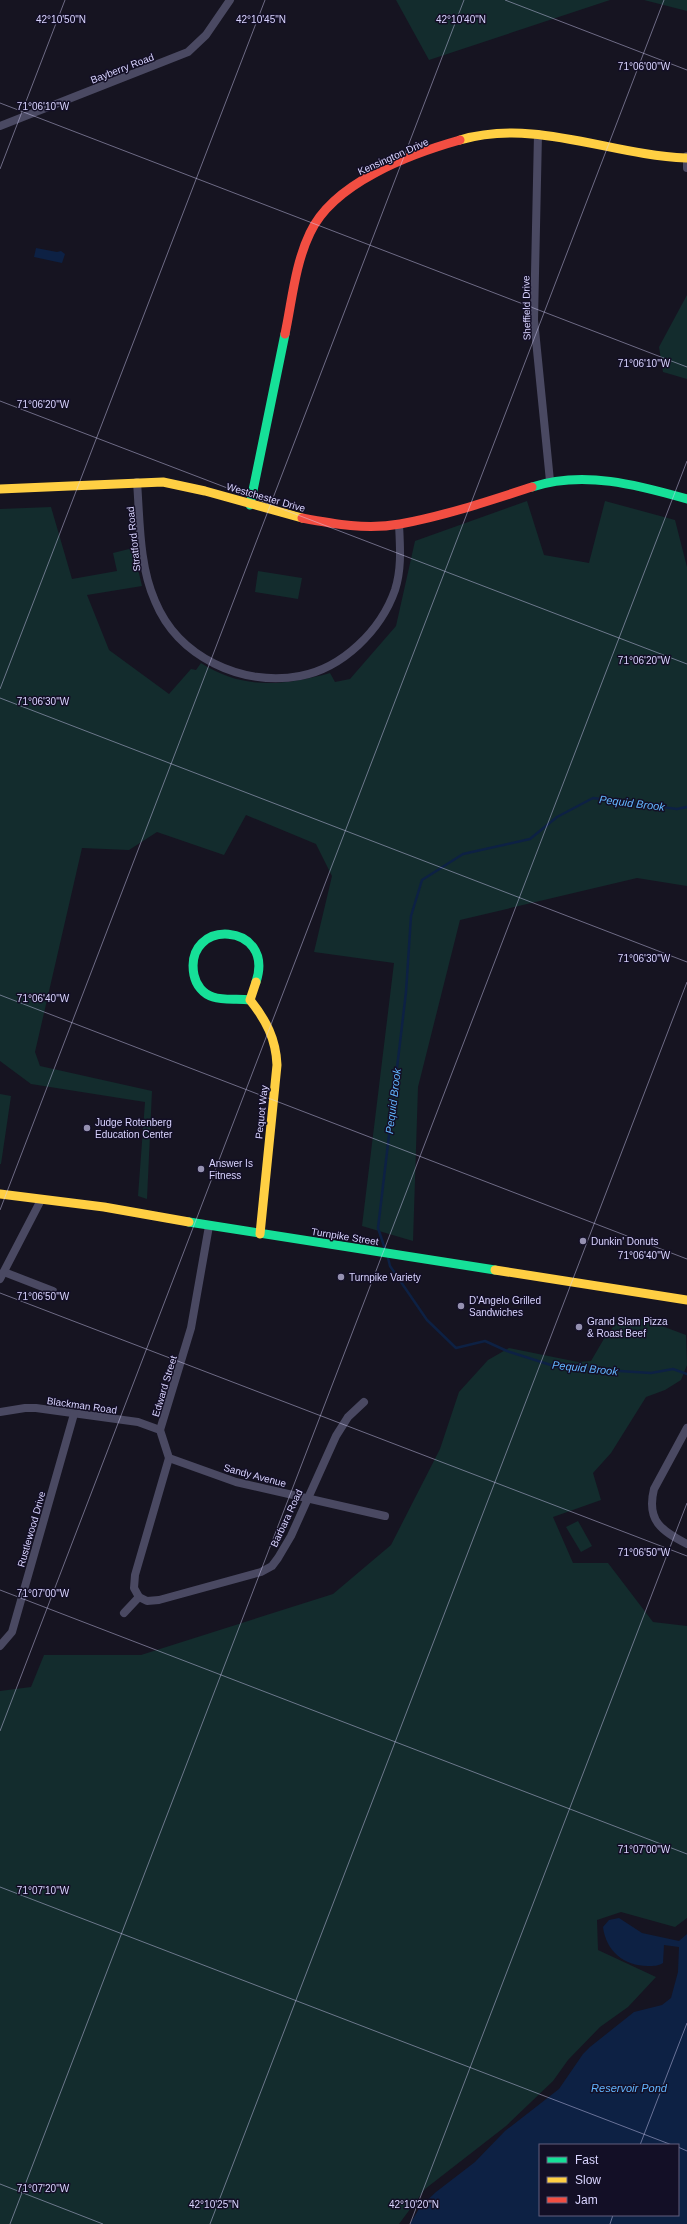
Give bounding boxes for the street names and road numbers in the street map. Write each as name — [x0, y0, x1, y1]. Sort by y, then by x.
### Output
street label: Bayberry Road — [89, 51, 155, 86]
street label: Kensington Drive — [356, 136, 431, 177]
street label: Sheffield Drive — [520, 275, 533, 341]
street label: Westchester Drive — [225, 481, 307, 514]
street label: Stratford Road — [125, 506, 142, 572]
street label: Pequot Way — [253, 1085, 270, 1140]
street label: Turnpike Street — [310, 1226, 380, 1247]
street label: Edward Street — [150, 1354, 179, 1418]
street label: Blackman Road — [46, 1395, 118, 1416]
street label: Sandy Avenue — [222, 1462, 288, 1489]
street label: Barbara Road — [268, 1488, 305, 1549]
street label: Rustlewood Drive — [15, 1490, 48, 1568]

